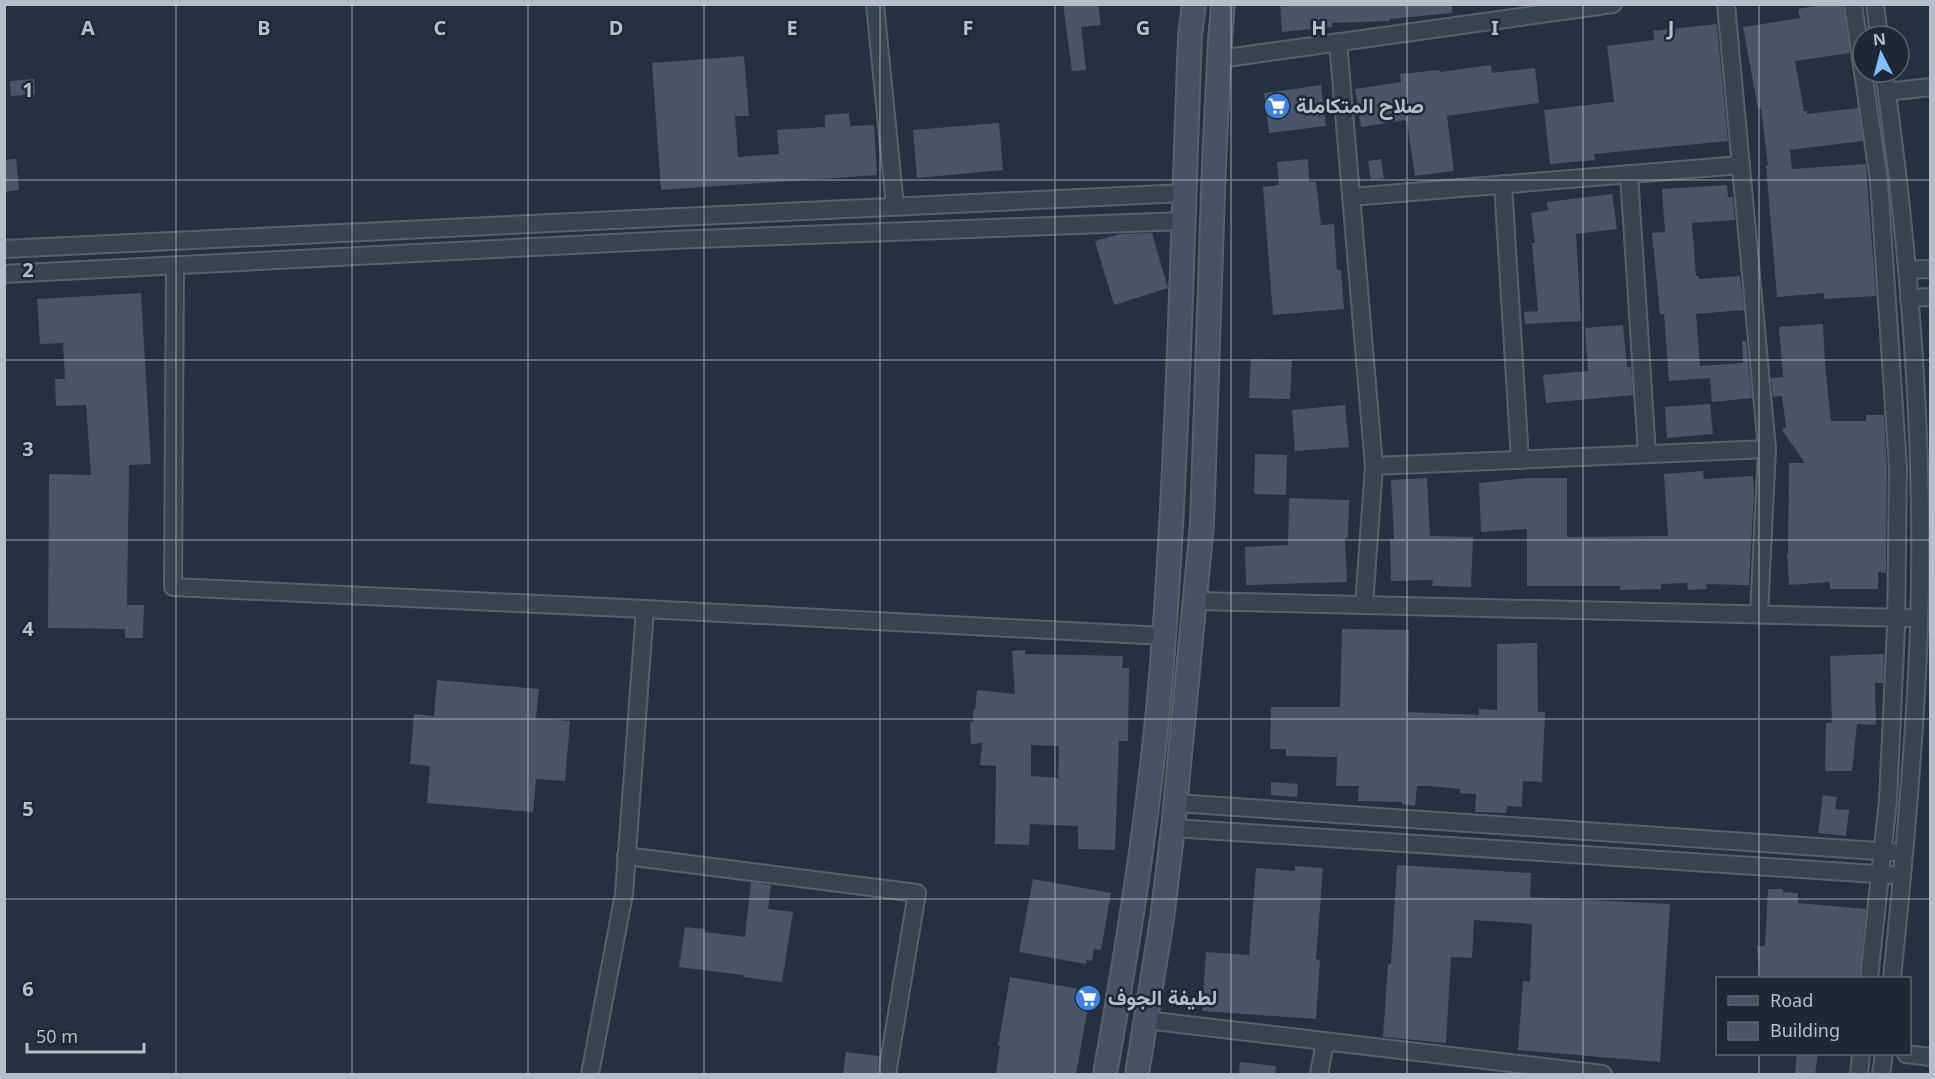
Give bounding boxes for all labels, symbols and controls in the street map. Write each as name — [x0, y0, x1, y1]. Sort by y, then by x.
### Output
text: A — [81, 14, 95, 41]
text: B — [257, 14, 271, 41]
text: C — [434, 14, 447, 41]
text: D — [609, 14, 623, 41]
text: E — [786, 14, 798, 41]
text: F — [963, 14, 973, 41]
text: G — [1136, 14, 1150, 41]
text: H — [1311, 14, 1327, 41]
text: I — [1491, 14, 1499, 41]
text: J — [1666, 14, 1674, 41]
north arrow — [1851, 24, 1911, 84]
text: N — [1872, 27, 1887, 51]
text: 1 — [22, 76, 34, 103]
supermarket icon: صلاح المتكاملة — [1262, 91, 1292, 121]
place label: صلاح المتكاملة — [1296, 91, 1424, 120]
text: 2 — [22, 256, 34, 283]
text: 3 — [22, 435, 34, 462]
text: 4 — [22, 615, 34, 642]
text: 5 — [22, 795, 34, 822]
text: 6 — [22, 975, 34, 1002]
legend — [1716, 977, 1911, 1055]
supermarket icon: لطيفة الجوف — [1073, 983, 1103, 1013]
place label: لطيفة الجوف — [1108, 983, 1217, 1011]
text: Road — [1770, 988, 1813, 1012]
scale bar — [27, 1016, 144, 1054]
text: Building — [1770, 1018, 1840, 1042]
text: 50 m — [36, 1024, 78, 1048]

